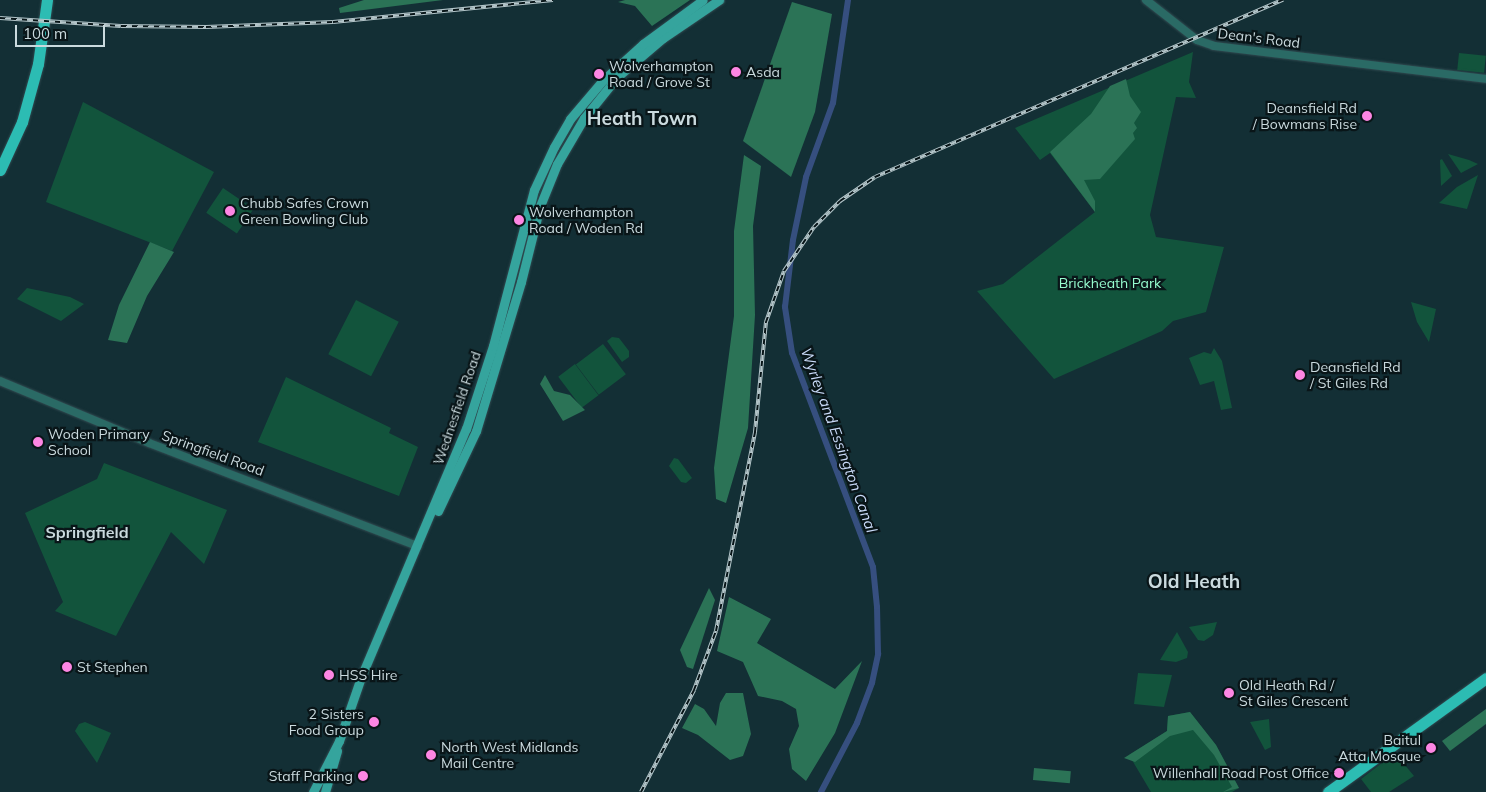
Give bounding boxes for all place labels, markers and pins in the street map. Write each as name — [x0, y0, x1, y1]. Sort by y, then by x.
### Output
place label: Wolverhampton Road / Grove St — [609, 58, 713, 90]
place label: Asda — [746, 64, 780, 80]
marker: Asda — [730, 66, 742, 78]
marker: Wolverhampton Road / Grove St — [593, 68, 605, 80]
place label: Deansfield Rd / Bowmans Rise — [1253, 100, 1357, 132]
marker: Deansfield Rd / Bowmans Rise — [1361, 110, 1373, 122]
place label: Chubb Safes Crown Green Bowling Club — [240, 195, 369, 228]
place label: Wolverhampton Road / Woden Rd — [529, 204, 643, 236]
marker: Chubb Safes Crown Green Bowling Club — [224, 205, 236, 217]
marker: Wolverhampton Road / Woden Rd — [513, 214, 525, 226]
place label: Deansfield Rd / St Giles Rd — [1310, 359, 1401, 392]
marker: Deansfield Rd / St Giles Rd — [1294, 369, 1306, 381]
place label: Woden Primary School — [48, 426, 150, 458]
marker: Woden Primary School — [32, 436, 44, 448]
place label: St Stephen — [77, 659, 148, 675]
marker: St Stephen — [61, 661, 73, 673]
place label: HSS Hire — [339, 667, 397, 683]
marker: HSS Hire — [323, 669, 335, 681]
place label: Old Heath Rd / St Giles Crescent — [1239, 677, 1348, 710]
marker: Old Heath Rd / St Giles Crescent — [1223, 687, 1235, 699]
place label: 2 Sisters Food Group — [289, 706, 364, 739]
marker: 2 Sisters Food Group — [368, 716, 380, 728]
place label: Baitul Atta Mosque — [1338, 732, 1421, 764]
place label: North West Midlands Mail Centre — [441, 739, 578, 772]
marker: Baitul Atta Mosque — [1425, 742, 1437, 754]
marker: North West Midlands Mail Centre — [425, 749, 437, 761]
place label: Willenhall Road Post Office — [1153, 765, 1329, 781]
marker: Willenhall Road Post Office — [1333, 767, 1345, 779]
place label: Staff Parking — [269, 768, 353, 784]
marker: Staff Parking — [357, 770, 369, 782]

